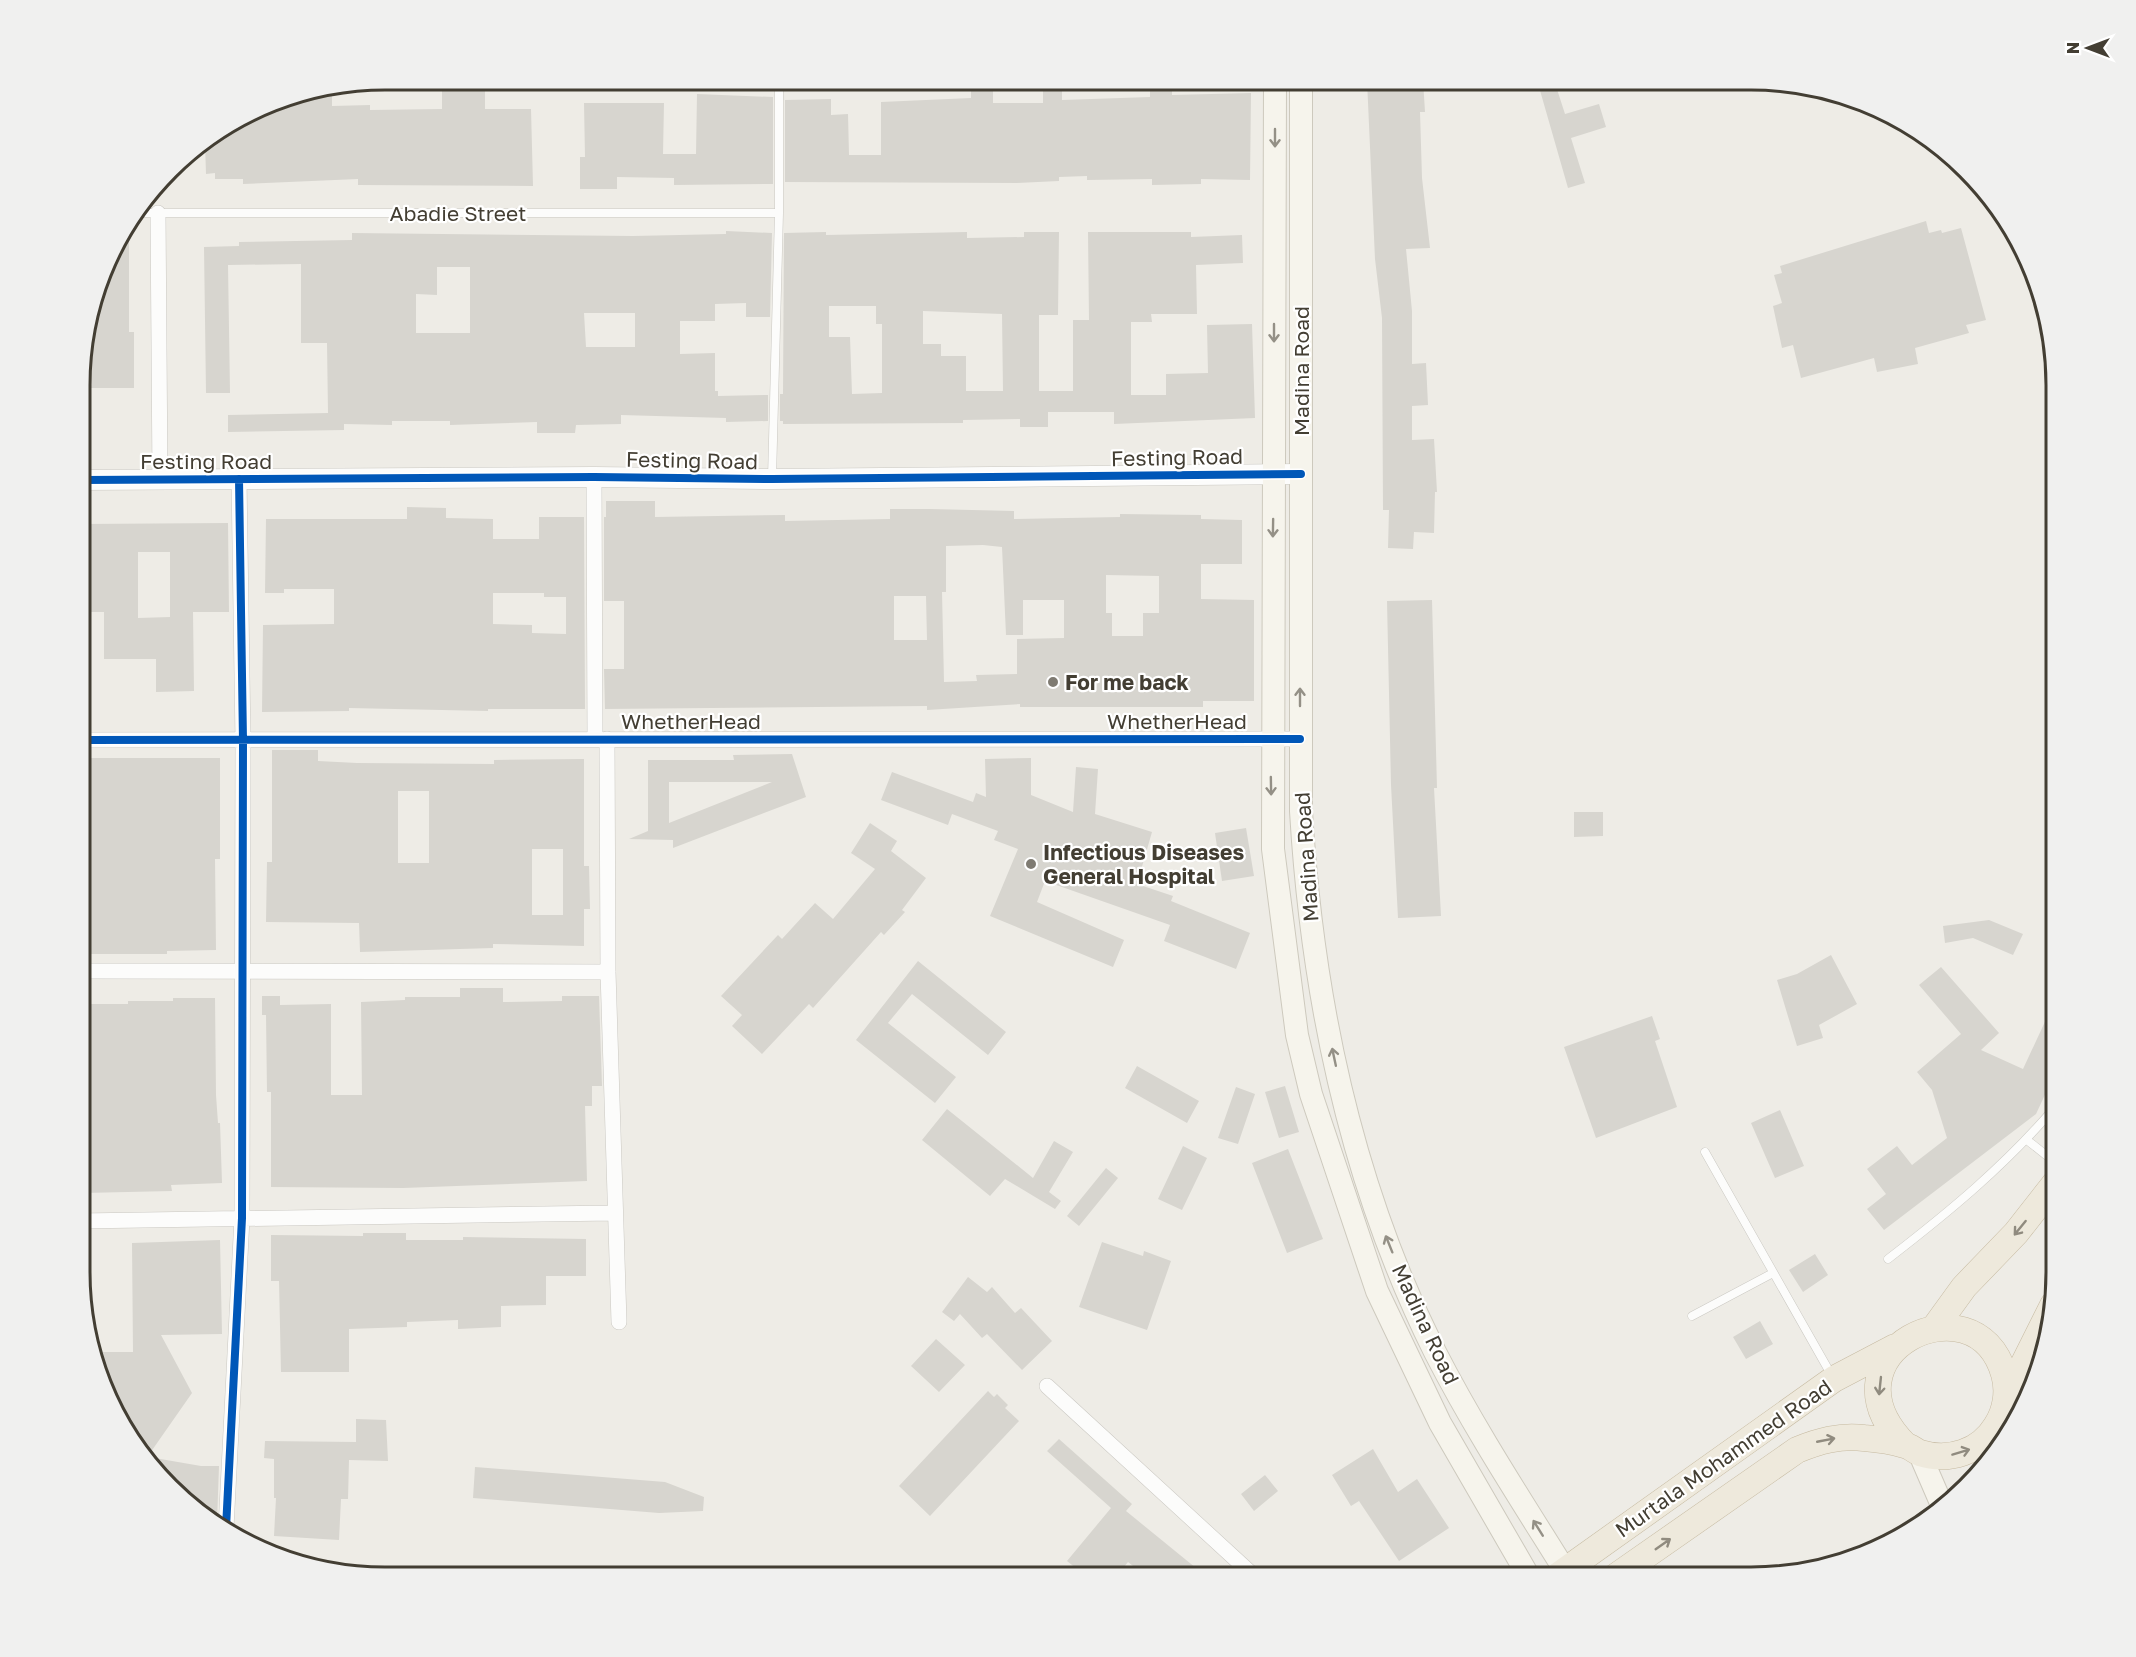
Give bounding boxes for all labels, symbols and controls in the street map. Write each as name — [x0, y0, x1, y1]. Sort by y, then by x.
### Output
north arrow — [2058, 18, 2118, 78]
text: N — [2063, 42, 2083, 54]
one-way arrow — [1269, 128, 1281, 148]
street label: Abadie Street — [390, 200, 526, 226]
street label: Madina Road — [1288, 306, 1314, 436]
one-way arrow — [1268, 323, 1280, 343]
street label: Festing Road — [1111, 443, 1243, 471]
street label: Festing Road — [626, 446, 758, 474]
street label: Festing Road — [140, 448, 272, 474]
one-way arrow — [1268, 518, 1279, 538]
place label: For me back — [1065, 669, 1189, 695]
marker: For me back — [1046, 675, 1060, 689]
one-way arrow — [1294, 687, 1306, 707]
street label: WhetherHead — [621, 708, 761, 734]
street label: WhetherHead — [1107, 708, 1247, 734]
one-way arrow — [1266, 776, 1277, 796]
street label: Madina Road — [1288, 791, 1324, 923]
place label: Infectious Diseases General Hospital — [1043, 839, 1244, 889]
marker: Infectious Diseases General Hospital — [1024, 857, 1038, 871]
one-way arrow — [1327, 1048, 1339, 1067]
one-way arrow — [2013, 1220, 2026, 1236]
one-way arrow — [1383, 1235, 1394, 1254]
street label: Madina Road — [1387, 1260, 1465, 1388]
street label: Murtala Mohammed Road — [1610, 1373, 1836, 1543]
one-way arrow — [1874, 1375, 1885, 1395]
one-way arrow — [1816, 1434, 1836, 1445]
one-way arrow — [1951, 1446, 1970, 1457]
one-way arrow — [1532, 1519, 1545, 1536]
one-way arrow — [1654, 1538, 1670, 1550]

